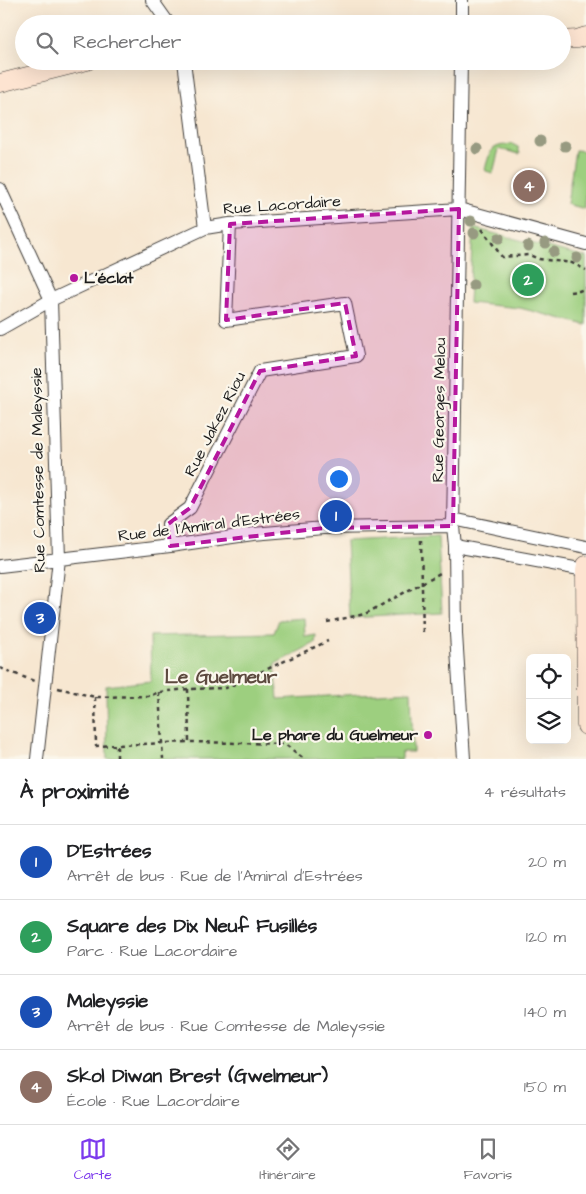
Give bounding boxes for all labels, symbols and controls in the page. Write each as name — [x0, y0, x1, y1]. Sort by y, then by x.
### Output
search box — [15, 15, 571, 70]
icon: search — [33, 29, 61, 57]
text: Rechercher — [73, 29, 181, 56]
pin: 4 — [513, 167, 545, 205]
street label: Rue Lacordaire — [222, 190, 342, 220]
pin: 2 — [512, 261, 544, 299]
place label: L'éclat — [84, 267, 134, 289]
marker: L'éclat — [68, 272, 80, 284]
street label: Rue Georges Melou — [427, 337, 452, 483]
street label: Rue Comtesse de Maleyssie — [25, 367, 52, 573]
street label: Rue Jakez Riou — [179, 368, 251, 480]
your location — [326, 466, 352, 492]
pin: 1 — [320, 497, 352, 535]
street label: Rue de l'Amiral d'Estrées — [117, 503, 301, 547]
pin: 3 — [24, 599, 56, 637]
map controls — [526, 654, 571, 744]
button: locate — [526, 654, 571, 699]
district label: Le Guelmeur — [165, 664, 278, 691]
button: layers — [526, 699, 571, 744]
place label: Le phare du Guelmeur — [252, 724, 418, 746]
marker: Le phare du Guelmeur — [422, 729, 434, 741]
text: À proximité — [20, 777, 129, 806]
text: 4 résultats — [483, 781, 566, 803]
text: D'Estrées — [67, 838, 151, 865]
text: 1 — [35, 851, 37, 873]
text: 20 m — [528, 851, 566, 873]
text: Arrêt de bus · Rue de l'Amiral d'Estrées — [67, 865, 363, 887]
text: Square des Dix Neuf Fusillés — [67, 913, 317, 940]
text: 2 — [31, 926, 41, 948]
text: 120 m — [526, 926, 566, 948]
text: Parc · Rue Lacordaire — [67, 940, 237, 962]
text: Maleyssie — [67, 988, 148, 1015]
text: 3 — [32, 1001, 40, 1023]
text: 140 m — [524, 1001, 566, 1023]
text: Arrêt de bus · Rue Comtesse de Maleyssie — [67, 1015, 385, 1037]
text: Skol Diwan Brest (Gwelmeur) — [67, 1063, 328, 1090]
text: 4 — [31, 1076, 41, 1098]
text: 150 m — [524, 1076, 566, 1098]
text: École · Rue Lacordaire — [67, 1090, 240, 1112]
tab: Carte — [74, 1135, 112, 1185]
tab: Itinéraire — [259, 1135, 316, 1185]
tab: Favoris — [463, 1135, 512, 1185]

